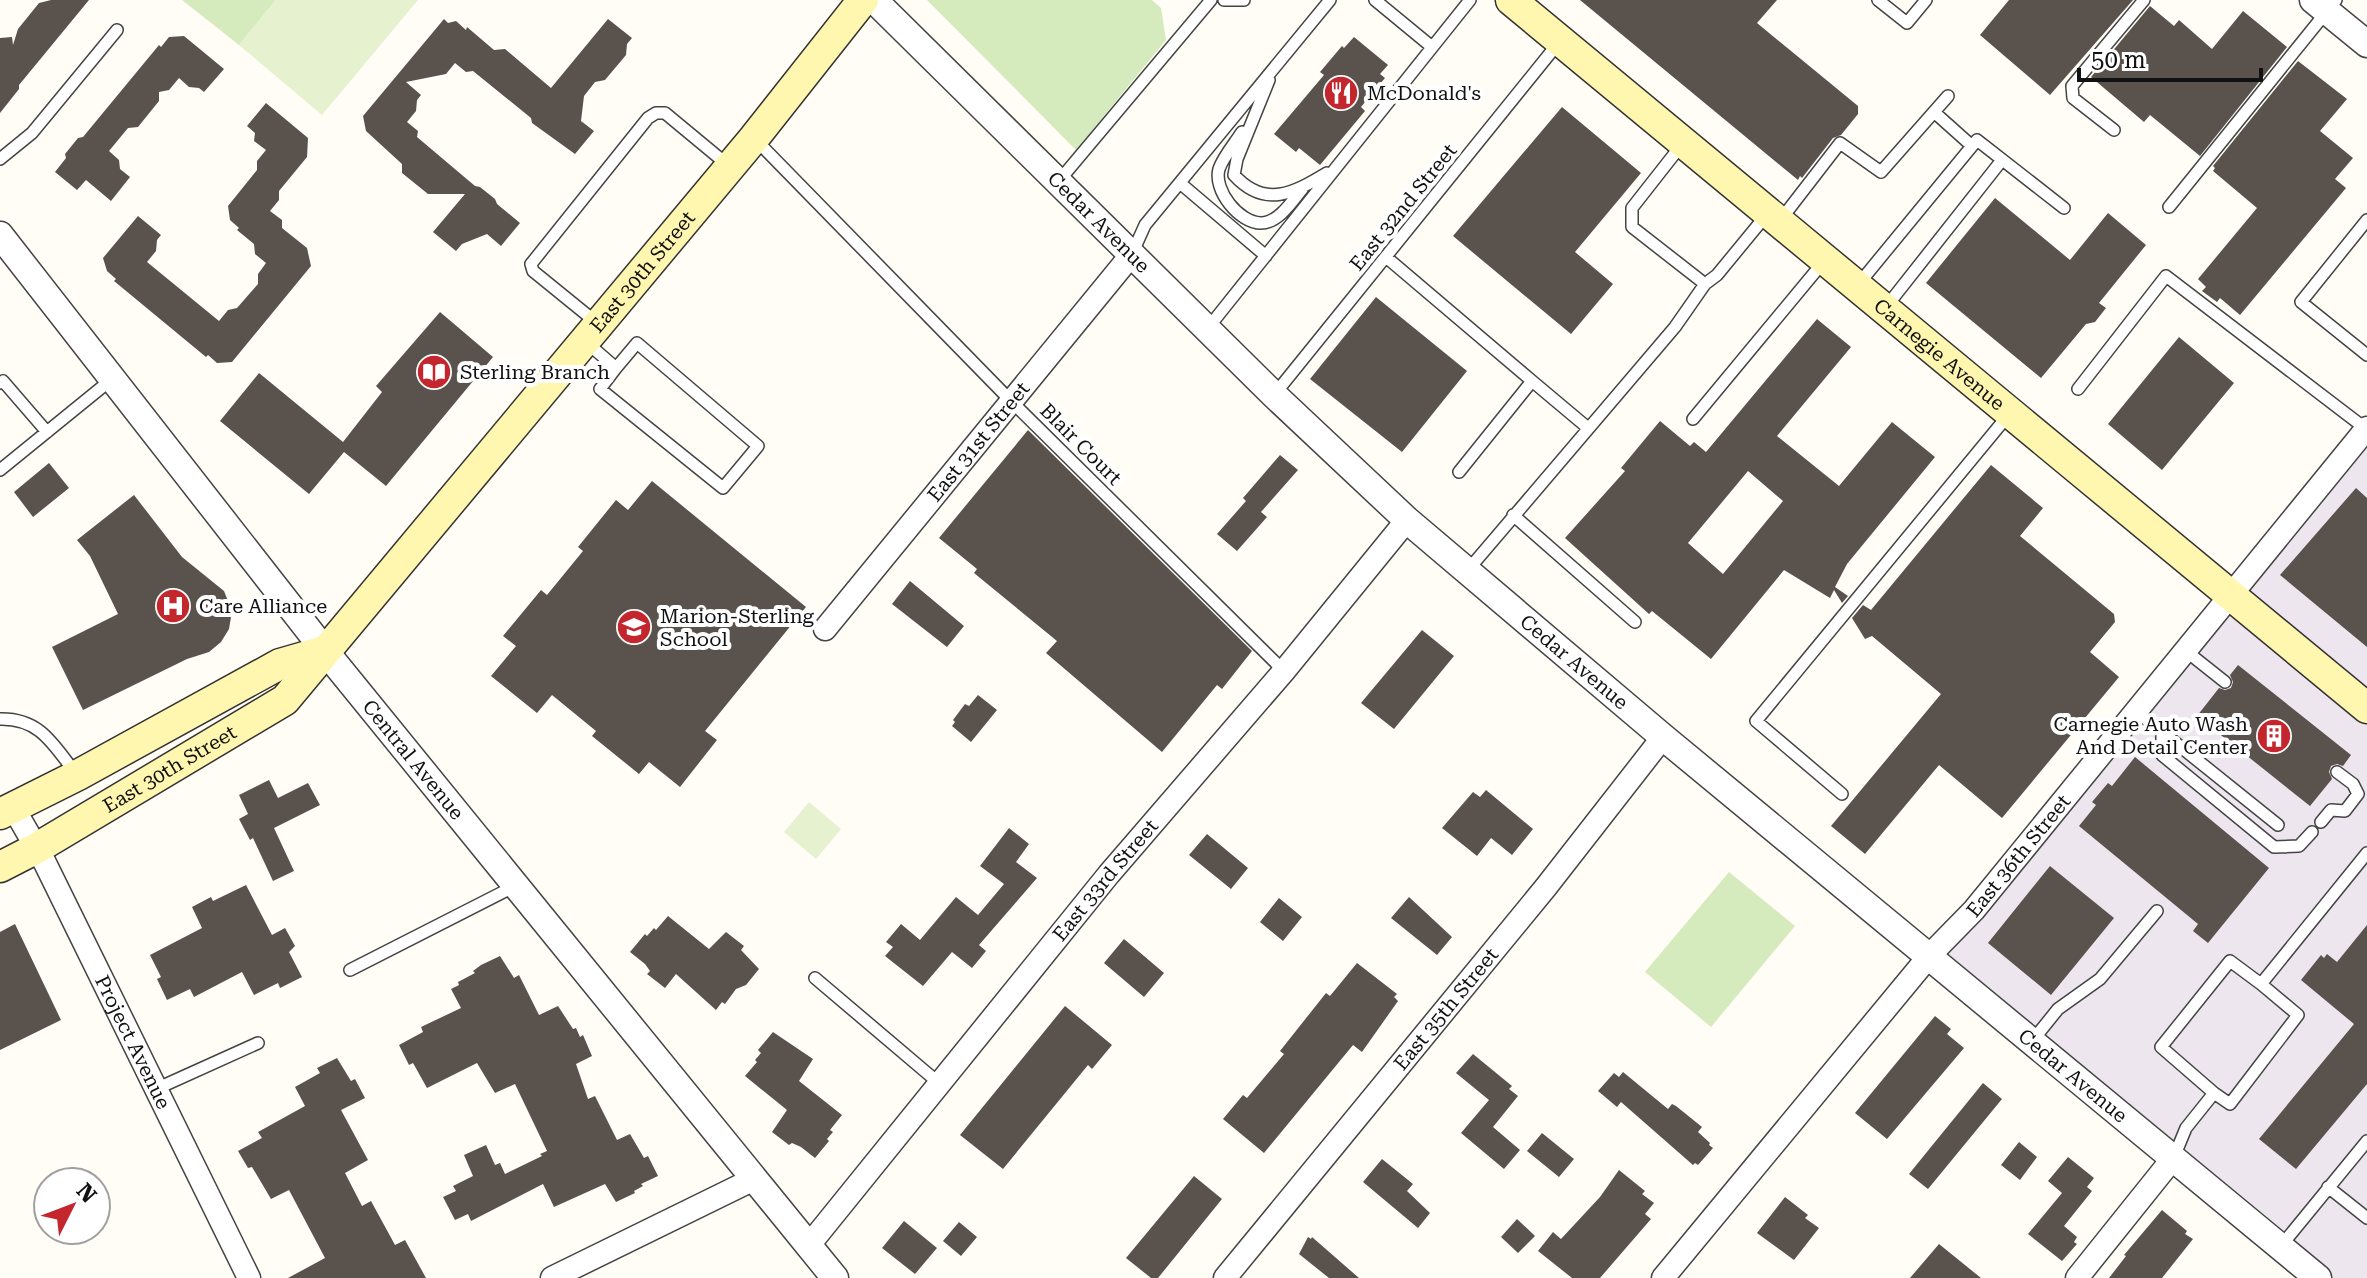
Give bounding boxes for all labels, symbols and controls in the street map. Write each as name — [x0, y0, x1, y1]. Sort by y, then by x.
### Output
scale bar — [2079, 32, 2261, 82]
text: 50 m — [2091, 46, 2146, 74]
restaurant icon: McDonald's — [1322, 74, 1360, 112]
place label: McDonald's — [1367, 81, 1481, 105]
street label: East 32nd Street — [1344, 138, 1462, 275]
street label: Cedar Avenue — [1043, 166, 1155, 278]
street label: East 30th Street — [585, 206, 700, 338]
street label: Carnegie Avenue — [1869, 293, 2010, 415]
library icon: Sterling Branch — [415, 353, 453, 391]
place label: Sterling Branch — [460, 360, 610, 384]
street label: East 31st Street — [922, 377, 1035, 506]
street label: Blair Court — [1035, 398, 1127, 490]
hospital icon: Care Alliance — [154, 587, 192, 625]
place label: Care Alliance — [199, 594, 327, 618]
place label: Marion-Sterling School — [660, 604, 815, 651]
school or university icon: Marion-Sterling School — [615, 608, 653, 646]
street label: Cedar Avenue — [1515, 609, 1633, 714]
street label: Central Avenue — [358, 695, 469, 825]
place label: Carnegie Auto Wash And Detail Center — [2053, 712, 2248, 759]
building icon: Carnegie Auto Wash And Detail Center — [2255, 717, 2293, 755]
street label: East 30th Street — [99, 720, 241, 818]
street label: East 36th Street — [1961, 789, 2076, 922]
street label: East 33rd Street — [1048, 814, 1163, 946]
street label: East 35th Street — [1389, 943, 1503, 1075]
street label: Project Avenue — [90, 971, 176, 1113]
street label: Cedar Avenue — [2014, 1024, 2132, 1128]
north arrow — [32, 1166, 112, 1246]
text: N — [72, 1178, 101, 1208]

